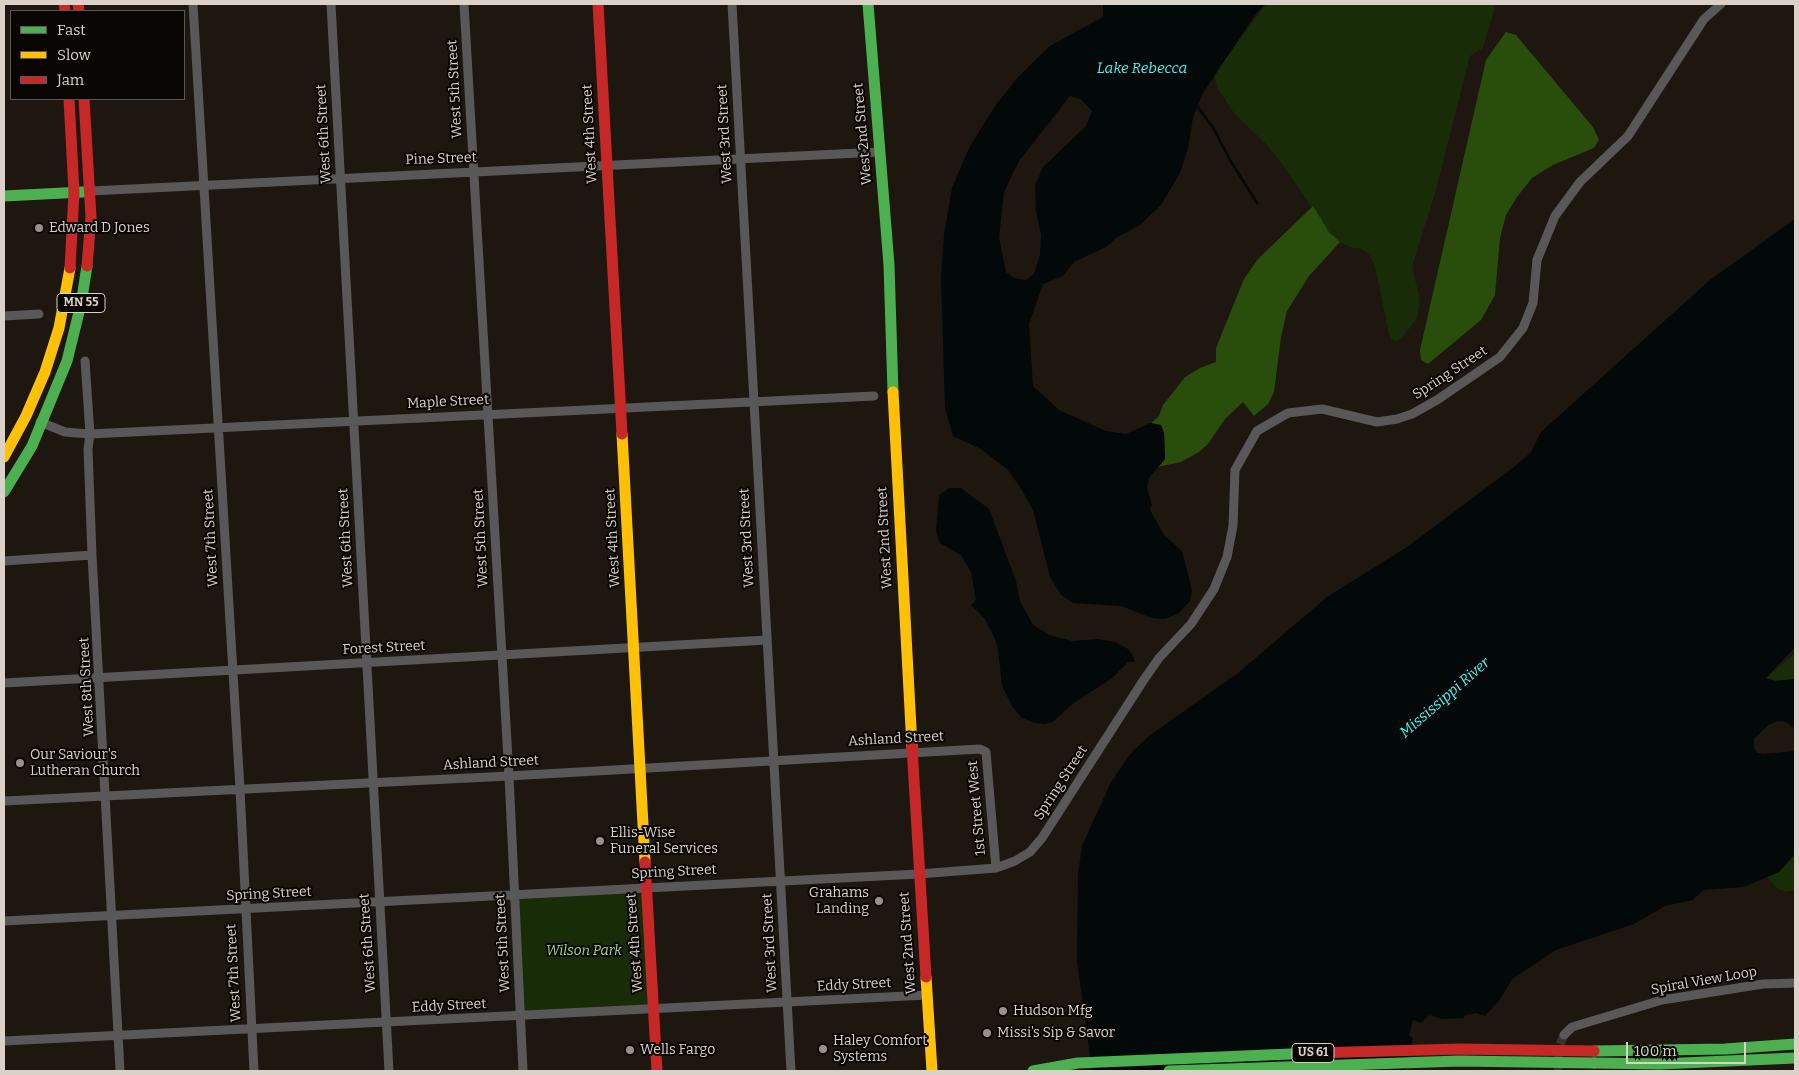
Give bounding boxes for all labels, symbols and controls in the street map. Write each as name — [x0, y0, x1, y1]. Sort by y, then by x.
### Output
legend — [10, 10, 185, 100]
text: Fast — [57, 21, 86, 39]
street label: West 5th Street — [444, 39, 466, 139]
text: Slow — [57, 46, 91, 64]
water label: Lake Rebecca — [1097, 60, 1187, 78]
text: Jam — [57, 71, 84, 89]
street label: West 2nd Street — [850, 82, 876, 186]
street label: West 6th Street — [313, 84, 335, 184]
street label: West 4th Street — [579, 84, 601, 184]
street label: West 3rd Street — [714, 84, 736, 184]
street label: Pine Street — [405, 149, 477, 169]
place label: Edward D Jones — [49, 220, 150, 236]
marker: Edward D Jones — [33, 222, 45, 234]
road number: MN 55 — [57, 294, 105, 312]
street label: Spring Street — [1410, 343, 1490, 403]
street label: Maple Street — [406, 391, 490, 413]
street label: West 2nd Street — [874, 486, 896, 590]
street label: West 7th Street — [200, 488, 222, 588]
street label: West 6th Street — [335, 488, 357, 588]
street label: West 5th Street — [470, 488, 492, 588]
street label: West 4th Street — [602, 488, 624, 588]
street label: West 3rd Street — [736, 488, 758, 588]
street label: West 8th Street — [76, 637, 98, 737]
street label: Forest Street — [342, 637, 426, 659]
water label: Mississippi River — [1396, 654, 1494, 742]
street label: Ashland Street — [848, 728, 944, 750]
street label: Spring Street — [1031, 743, 1091, 823]
place label: Our Saviour's Lutheran Church — [30, 747, 140, 780]
street label: Ashland Street — [443, 752, 539, 774]
marker: Our Saviour's Lutheran Church — [14, 757, 26, 769]
street label: 1st Street West — [964, 760, 990, 856]
place label: Ellis-Wise Funeral Services — [610, 825, 718, 858]
marker: Ellis-Wise Funeral Services — [594, 835, 606, 847]
street label: Spring Street — [631, 861, 717, 883]
street label: Spring Street — [226, 883, 312, 905]
place label: Grahams Landing — [809, 885, 869, 918]
street label: West 2nd Street — [896, 891, 920, 995]
street label: West 6th Street — [356, 893, 380, 993]
street label: West 5th Street — [492, 893, 514, 993]
street label: West 4th Street — [623, 893, 647, 993]
street label: West 3rd Street — [759, 893, 781, 993]
marker: Grahams Landing — [873, 895, 885, 907]
street label: West 7th Street — [223, 923, 245, 1023]
park label: Wilson Park — [546, 943, 622, 959]
street label: Spiral View Loop — [1650, 963, 1758, 999]
street label: Eddy Street — [816, 975, 892, 995]
street label: Eddy Street — [411, 996, 487, 1016]
place label: Hudson Mfg — [1013, 1003, 1093, 1019]
marker: Hudson Mfg — [997, 1005, 1009, 1017]
place label: Missi’s Sip & Savor — [997, 1025, 1115, 1041]
marker: Missi’s Sip & Savor — [981, 1027, 993, 1039]
scale bar — [1629, 1032, 1749, 1064]
place label: Haley Comfort Systems — [833, 1033, 927, 1066]
place label: Wells Fargo — [640, 1042, 715, 1058]
text: 100 m — [1634, 1042, 1677, 1060]
marker: Haley Comfort Systems — [817, 1043, 829, 1055]
marker: Wells Fargo — [624, 1044, 636, 1056]
road number: US 61 — [1292, 1044, 1334, 1062]

